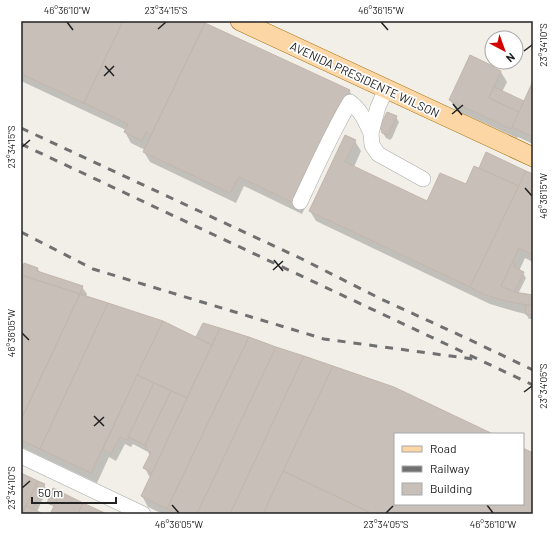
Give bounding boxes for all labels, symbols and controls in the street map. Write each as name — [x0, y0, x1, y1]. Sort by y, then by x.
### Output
text: 46°36'10"W — [44, 4, 91, 16]
text: 23°34'15"S — [144, 4, 188, 16]
text: 46°36'15"W — [358, 4, 404, 16]
text: 23°34'10"S — [537, 23, 549, 67]
north arrow — [484, 30, 524, 70]
street label: AVENIDA PRESIDENTE WILSON — [288, 38, 442, 120]
text: N — [504, 51, 518, 65]
text: 23°34'15"S — [5, 125, 17, 169]
text: 46°36'15"W — [537, 173, 549, 219]
text: 46°36'05"W — [5, 309, 17, 357]
text: 23°34'05"S — [537, 363, 549, 409]
legend — [394, 433, 524, 505]
text: Road — [430, 441, 457, 455]
text: Railway — [430, 461, 470, 475]
text: 23°34'10"S — [5, 466, 17, 510]
scale bar — [32, 479, 116, 505]
text: Building — [430, 481, 472, 495]
text: 50 m — [38, 485, 63, 499]
text: 46°36'05"W — [155, 518, 203, 530]
text: 23°34'05"S — [363, 518, 409, 530]
text: 46°36'10"W — [470, 518, 517, 530]

